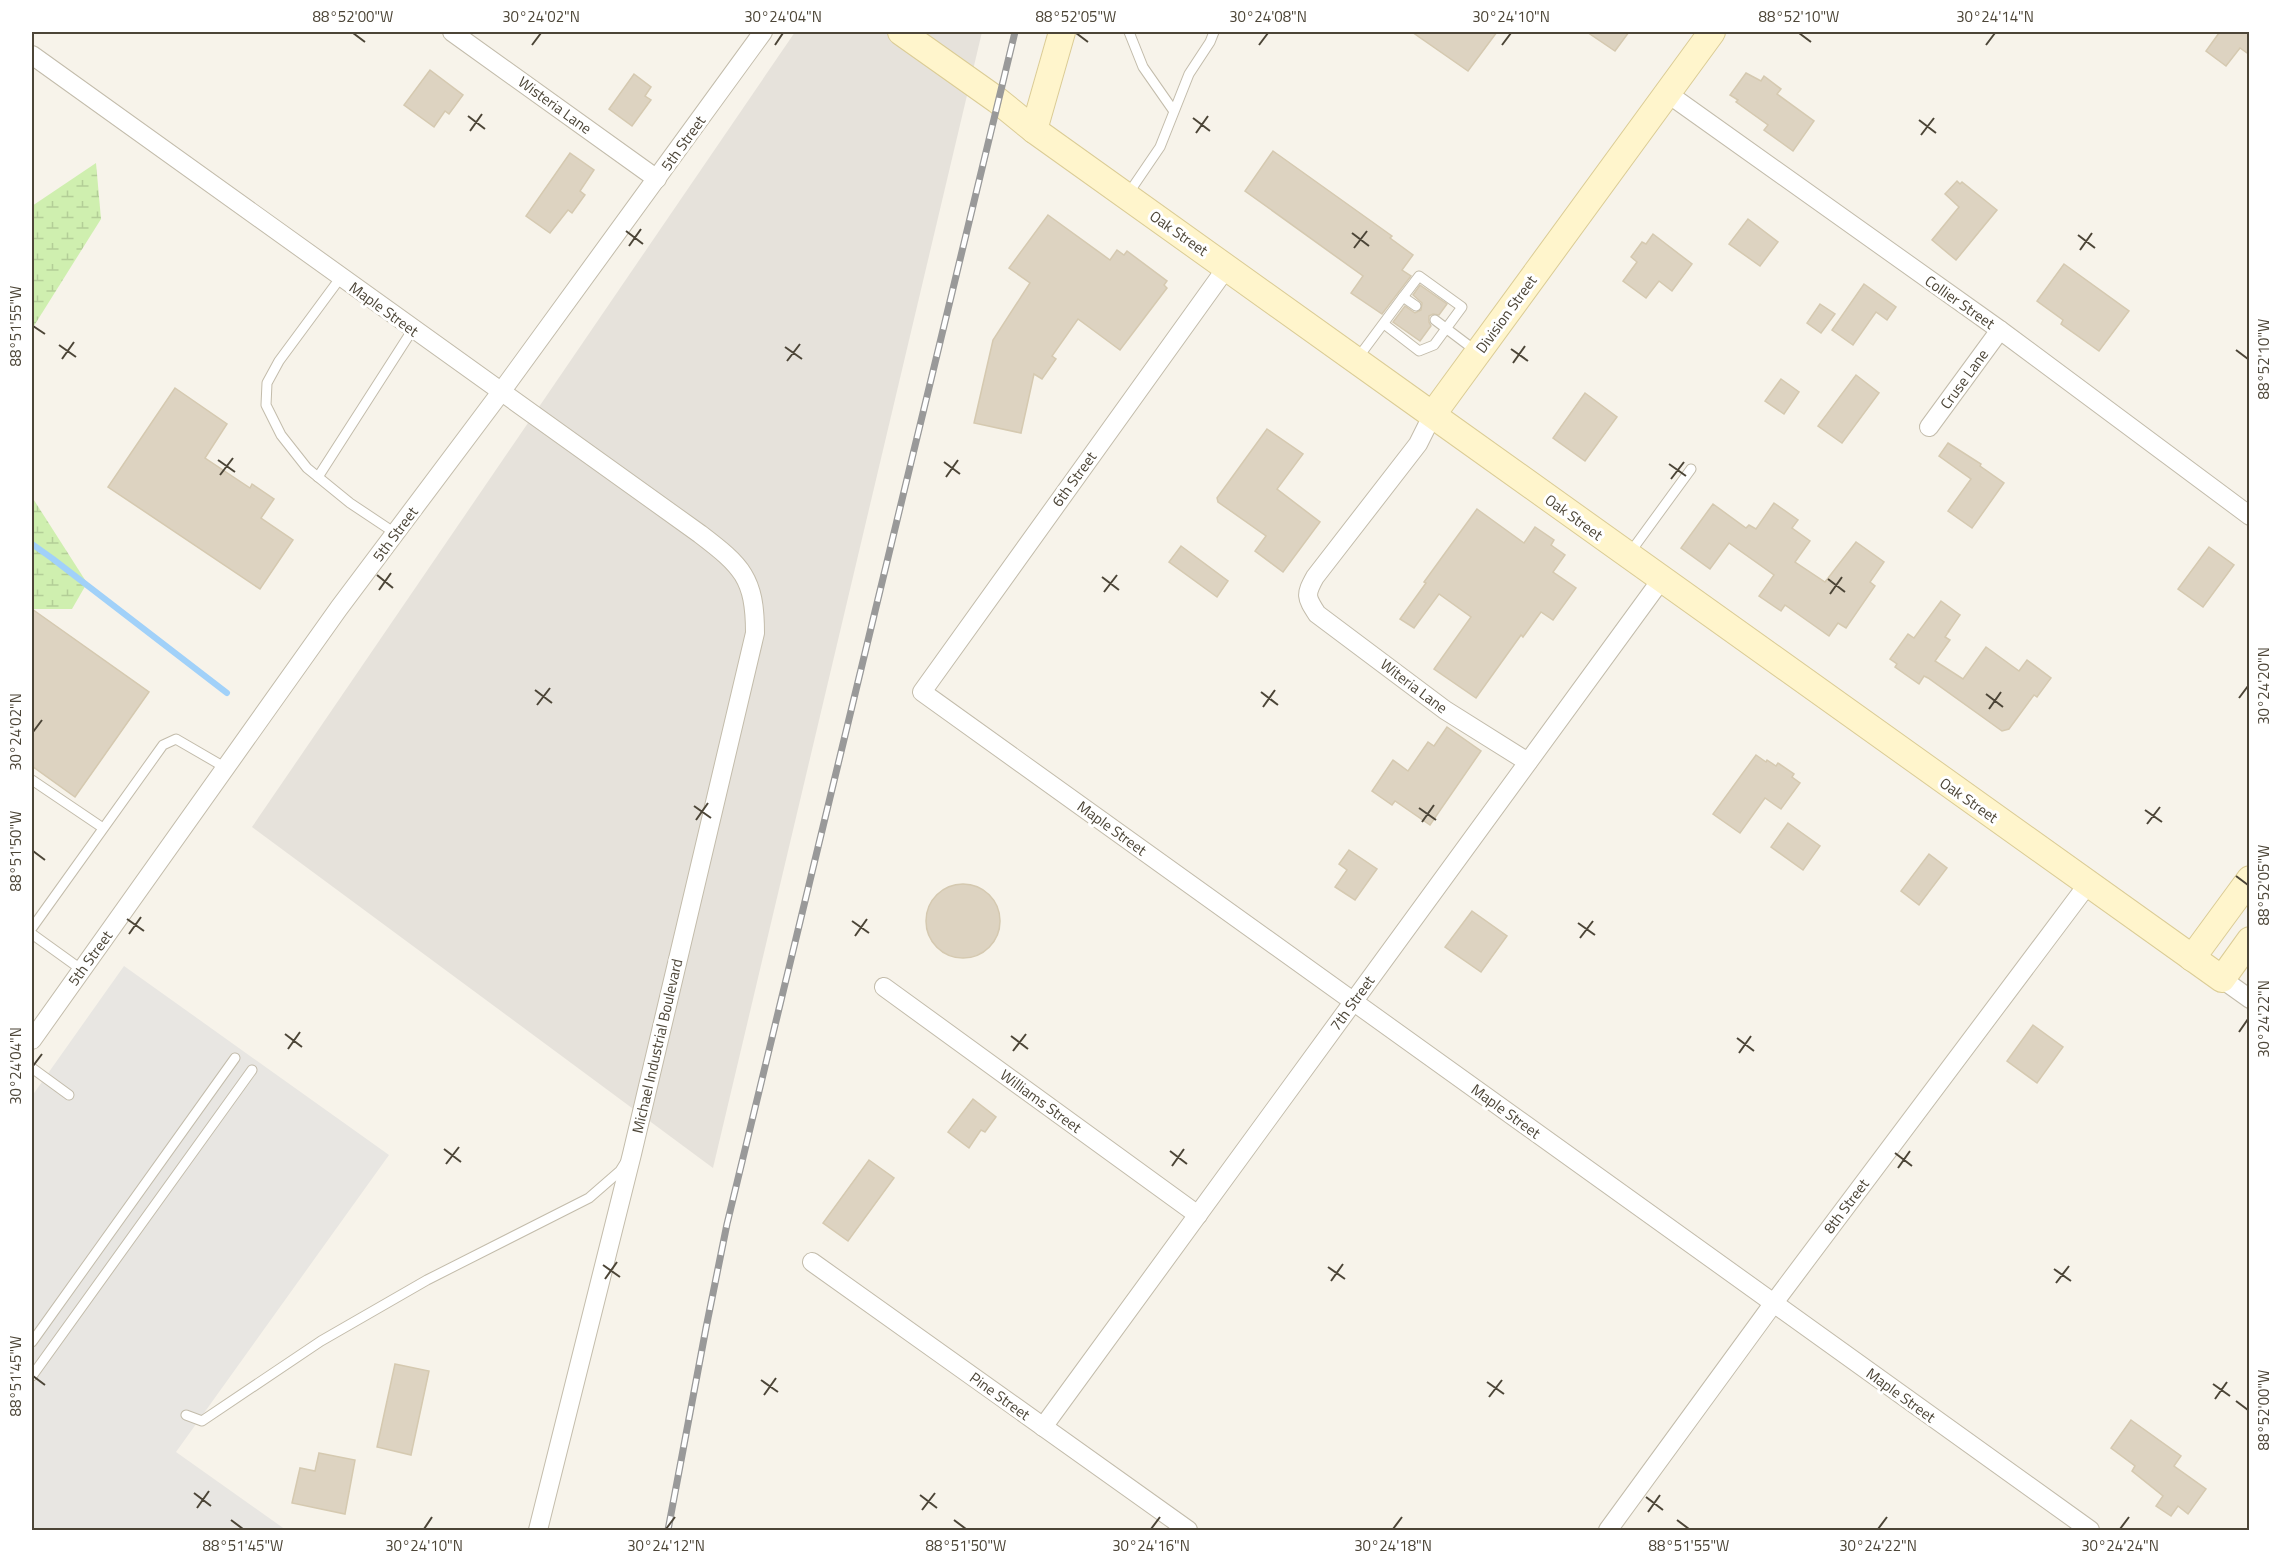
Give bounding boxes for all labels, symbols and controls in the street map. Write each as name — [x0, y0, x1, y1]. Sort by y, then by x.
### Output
text: 88°52'00"W — [313, 5, 393, 28]
text: 30°24'02"N — [502, 5, 580, 28]
text: 30°24'04"N — [744, 5, 822, 28]
text: 88°52'05"W — [1036, 5, 1116, 28]
text: 30°24'08"N — [1229, 5, 1307, 28]
text: 30°24'10"N — [1472, 5, 1550, 28]
text: 88°52'10"W — [1759, 5, 1839, 28]
text: 30°24'14"N — [1956, 5, 2034, 28]
street label: Wisteria Lane — [513, 70, 597, 140]
street label: 5th Street — [655, 110, 711, 176]
street label: Oak Street — [1145, 204, 1213, 262]
street label: Collier Street — [1920, 269, 2000, 335]
street label: Division Street — [1470, 270, 1543, 358]
street label: Maple Street — [344, 276, 424, 343]
text: 88°51'55"W — [4, 286, 27, 366]
text: 88°52'10"W — [2252, 319, 2275, 399]
street label: Cruse Lane — [1934, 344, 1994, 414]
street label: 6th Street — [1046, 446, 1102, 512]
street label: Oak Street — [1540, 488, 1608, 546]
street label: 5th Street — [367, 501, 424, 566]
text: 30°24'20"N — [2252, 647, 2275, 725]
street label: Witeria Lane — [1376, 653, 1452, 719]
text: 30°24'02"N — [4, 693, 27, 771]
street label: Oak Street — [1935, 771, 2003, 829]
street label: Maple Street — [1072, 795, 1152, 862]
text: 88°51'50"W — [4, 811, 27, 891]
text: 88°52'05"W — [2252, 845, 2275, 925]
street label: 5th Street — [62, 925, 118, 991]
street label: Michael Industrial Boulevard — [626, 956, 688, 1136]
street label: 7th Street — [1324, 970, 1380, 1036]
text: 30°24'22"N — [2252, 980, 2275, 1058]
text: 30°24'04"N — [4, 1027, 27, 1105]
street label: Williams Street — [995, 1064, 1087, 1139]
street label: Maple Street — [1466, 1078, 1546, 1145]
street label: 8th Street — [1818, 1173, 1875, 1238]
text: 88°51'45"W — [4, 1336, 27, 1416]
street label: Maple Street — [1861, 1362, 1941, 1429]
street label: Pine Street — [965, 1366, 1036, 1426]
text: 88°52'00"W — [2252, 1370, 2275, 1450]
text: 88°51'45"W — [203, 1534, 283, 1557]
text: 30°24'10"N — [385, 1534, 463, 1557]
text: 30°24'12"N — [627, 1534, 705, 1557]
text: 88°51'50"W — [926, 1534, 1006, 1557]
text: 30°24'16"N — [1112, 1534, 1190, 1557]
text: 30°24'18"N — [1354, 1534, 1432, 1557]
text: 88°51'55"W — [1649, 1534, 1729, 1557]
text: 30°24'22"N — [1839, 1534, 1917, 1557]
text: 30°24'24"N — [2081, 1534, 2159, 1557]

